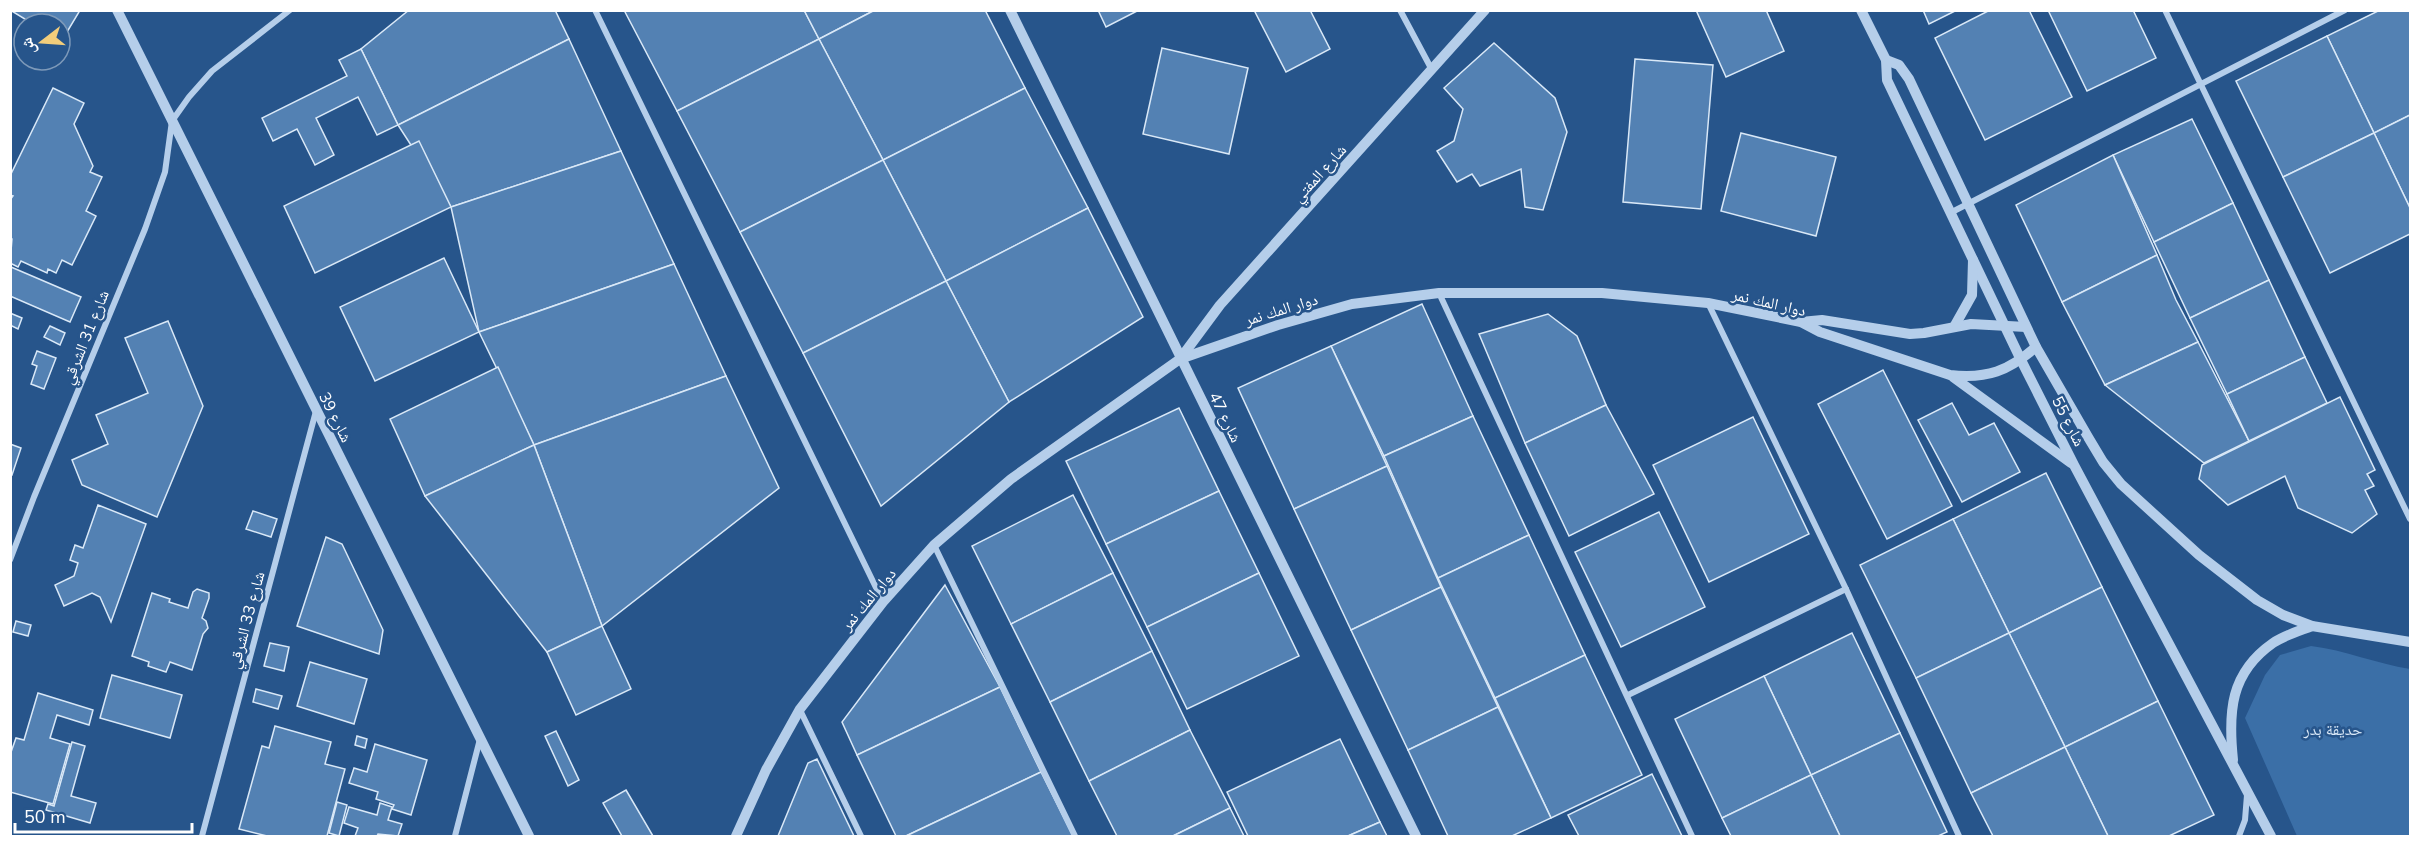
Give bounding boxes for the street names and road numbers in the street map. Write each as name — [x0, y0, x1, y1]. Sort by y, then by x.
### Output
street label: شارع المفتي — [1288, 140, 1353, 208]
street label: دوار المك نمر — [1729, 284, 1808, 322]
street label: شارع 31 الشرقي — [57, 287, 116, 388]
street label: دوار المك نمر — [1241, 288, 1321, 332]
street label: شارع 47 — [1203, 388, 1247, 446]
street label: شارع 39 — [313, 389, 357, 446]
street label: شارع 55 — [2046, 393, 2090, 450]
street label: دوار المك نمر — [835, 564, 901, 636]
street label: شارع 33 الشرقي — [223, 569, 272, 672]

